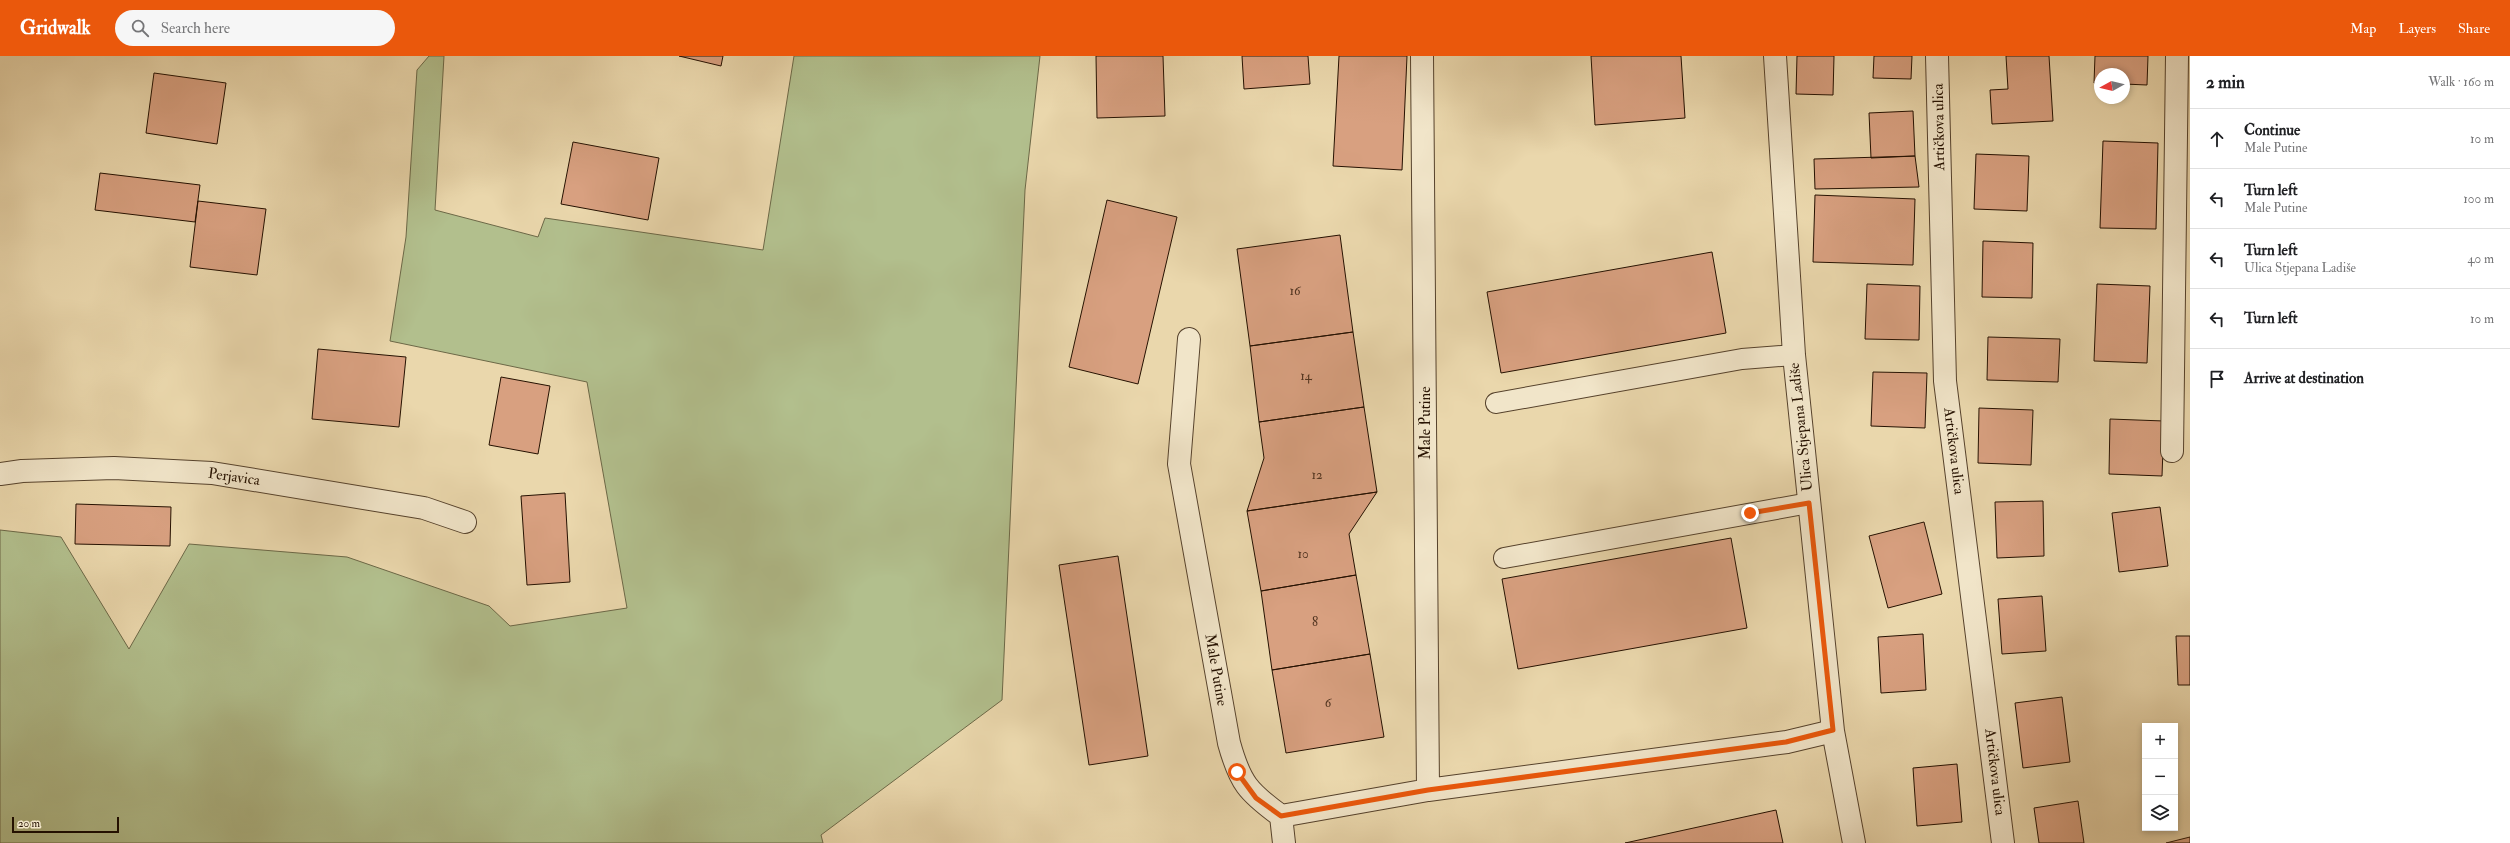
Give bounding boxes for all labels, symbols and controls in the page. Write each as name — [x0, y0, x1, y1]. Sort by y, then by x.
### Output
search box — [115, 10, 395, 46]
text: Gridwalk — [20, 16, 91, 40]
icon: search — [129, 17, 151, 39]
text: Search here — [161, 19, 230, 38]
text: Map — [2350, 20, 2376, 37]
text: Layers — [2398, 20, 2436, 37]
text: Share — [2458, 20, 2490, 37]
north arrow — [2094, 68, 2130, 104]
text: 2 min — [2206, 72, 2245, 93]
text: Walk · 160 m — [2428, 74, 2494, 90]
street label: Artičkova ulica — [1929, 82, 1949, 172]
text: Continue — [2244, 121, 2300, 140]
icon: ahead — [2206, 128, 2228, 150]
text: 10 m — [2470, 131, 2494, 147]
text: Male Putine — [2244, 140, 2307, 156]
text: Turn left — [2244, 181, 2298, 200]
icon: left — [2206, 188, 2228, 210]
text: 100 m — [2463, 191, 2494, 207]
text: Male Putine — [2244, 200, 2307, 216]
text: Turn left — [2244, 241, 2298, 260]
icon: left — [2206, 248, 2228, 270]
text: 40 m — [2468, 251, 2494, 267]
text: Ulica Stjepana Ladiše — [2244, 260, 2356, 276]
house number: 16 — [1289, 283, 1302, 299]
icon: left — [2206, 308, 2228, 330]
text: Turn left — [2244, 309, 2298, 328]
text: 10 m — [2470, 311, 2494, 327]
street label: Ulica Stjepana Ladiše — [1785, 362, 1818, 492]
house number: 14 — [1300, 368, 1313, 384]
icon: arrive — [2206, 368, 2228, 390]
text: Arrive at destination — [2244, 369, 2364, 388]
street label: Male Putine — [1416, 386, 1435, 460]
street label: Artičkova ulica — [1939, 405, 1969, 496]
street label: Perjavica — [207, 464, 262, 490]
house number: 12 — [1311, 467, 1323, 483]
route end — [1741, 504, 1759, 522]
house number: 10 — [1297, 546, 1309, 562]
house number: 8 — [1312, 614, 1318, 630]
street label: Male Putine — [1200, 632, 1232, 708]
house number: 6 — [1325, 695, 1333, 711]
map controls — [2142, 723, 2178, 831]
button: + — [2142, 723, 2178, 759]
street label: Artičkova ulica — [1980, 726, 2010, 817]
button: − — [2142, 759, 2178, 795]
route start — [1228, 763, 1246, 781]
button: layers — [2142, 795, 2178, 831]
scale bar — [12, 815, 119, 834]
text: 20 m — [18, 817, 40, 830]

